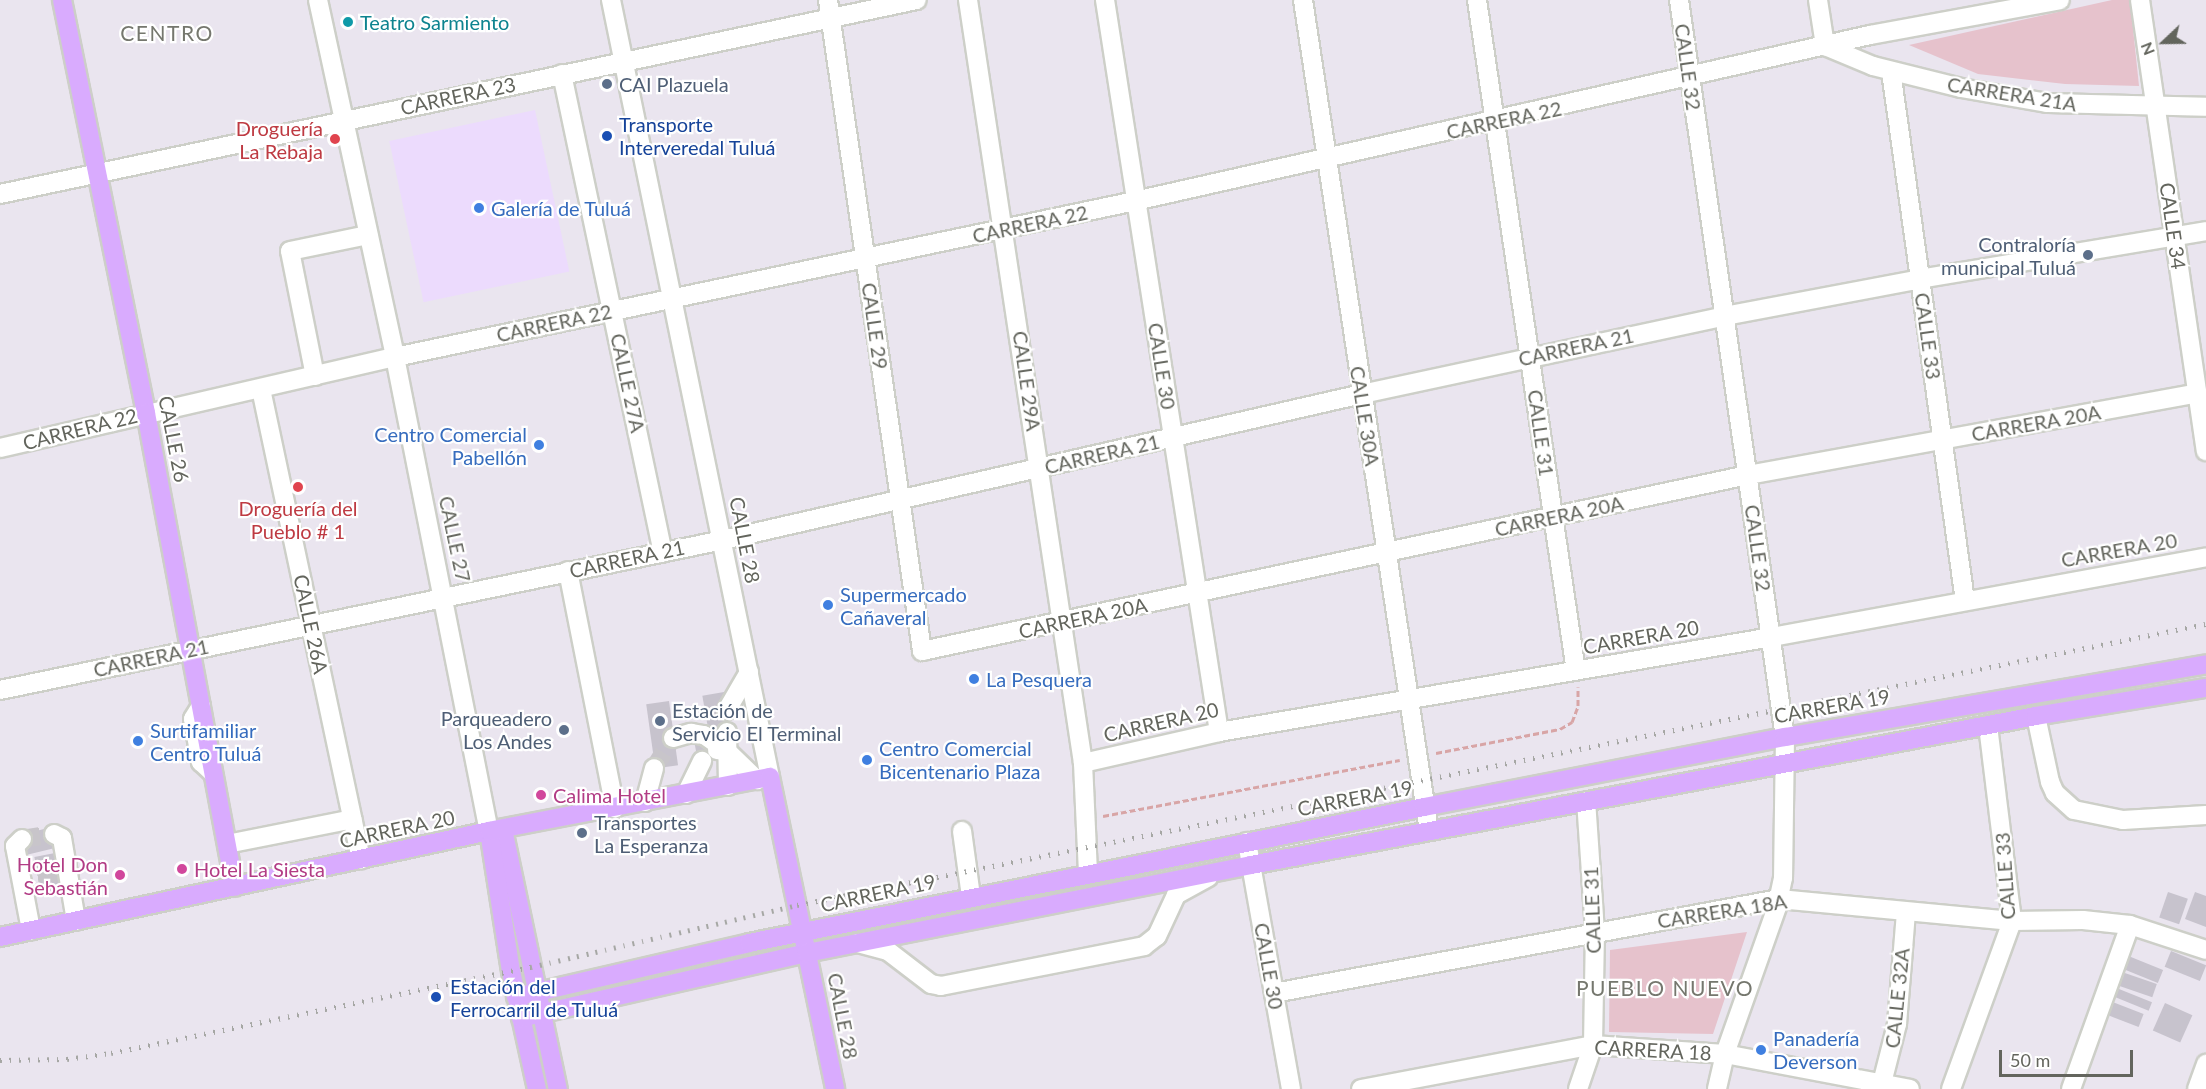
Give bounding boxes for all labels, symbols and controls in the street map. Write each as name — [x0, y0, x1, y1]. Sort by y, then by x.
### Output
place label: Teatro Sarmiento — [360, 10, 509, 34]
north arrow — [2134, 12, 2194, 72]
marker: Teatro Sarmiento — [341, 15, 355, 29]
district label: CENTRO — [120, 20, 214, 46]
street label: CALLE 32 — [1670, 22, 1706, 112]
text: N — [2136, 40, 2158, 58]
street label: CARRERA 23 — [398, 72, 518, 120]
place label: CAI Plazuela — [619, 72, 729, 96]
street label: CARRERA 21A — [1945, 72, 2079, 116]
marker: CAI Plazuela — [600, 77, 614, 91]
street label: CARRERA 22 — [1444, 96, 1564, 144]
place label: Transporte Interveredal Tuluá — [619, 112, 776, 159]
place label: Droguería La Rebaja — [236, 116, 323, 163]
marker: Transporte Interveredal Tuluá — [600, 129, 614, 143]
marker: Droguería La Rebaja — [328, 132, 342, 146]
street label: CALLE 34 — [2155, 181, 2191, 271]
place label: Galería de Tuluá — [491, 196, 631, 220]
street label: CARRERA 22 — [970, 200, 1090, 248]
marker: Galería de Tuluá — [472, 201, 486, 215]
place label: Contraloría municipal Tuluá — [1940, 232, 2076, 279]
marker: Contraloría municipal Tuluá — [2081, 248, 2095, 262]
street label: CALLE 29 — [857, 281, 893, 371]
street label: CALLE 33 — [1910, 291, 1946, 381]
street label: CARRERA 22 — [494, 299, 614, 347]
street label: CALLE 30 — [1143, 321, 1181, 411]
street label: CARRERA 21 — [1516, 323, 1636, 371]
street label: CALLE 29A — [1008, 329, 1046, 433]
street label: CALLE 27A — [606, 331, 650, 435]
street label: CALLE 30A — [1345, 364, 1385, 468]
street label: CALLE 31 — [1523, 388, 1559, 478]
street label: CALLE 26 — [154, 394, 194, 484]
street label: CARRERA 20A — [1969, 400, 2103, 446]
street label: CARRERA 22 — [20, 403, 140, 455]
place label: Centro Comercial Pabellón — [374, 422, 527, 469]
street label: CARRERA 21 — [1042, 429, 1162, 479]
marker: Centro Comercial Pabellón — [532, 438, 546, 452]
marker: Droguería del Pueblo # 1 — [291, 480, 305, 494]
street label: CARRERA 20A — [1492, 491, 1626, 541]
street label: CALLE 27 — [434, 494, 476, 584]
street label: CALLE 28 — [725, 495, 765, 585]
place label: Droguería del Pueblo # 1 — [239, 496, 357, 543]
street label: CALLE 32 — [1740, 503, 1776, 593]
street label: CARRERA 20 — [2059, 528, 2179, 572]
street label: CARRERA 21 — [567, 535, 687, 583]
street label: CALLE 26A — [289, 572, 333, 676]
place label: Supermercado Cañaveral — [840, 582, 967, 629]
street label: CARRERA 20A — [1016, 593, 1150, 643]
marker: Supermercado Cañaveral — [821, 598, 835, 612]
street label: CARRERA 20 — [1581, 615, 1701, 659]
street label: CARRERA 21 — [91, 634, 211, 682]
place label: La Pesquera — [986, 667, 1092, 691]
marker: La Pesquera — [967, 672, 981, 686]
street label: CARRERA 19 — [1772, 684, 1892, 728]
street label: CARRERA 20 — [1101, 697, 1221, 747]
place label: Estación de Servicio El Terminal — [672, 698, 842, 745]
place label: Parqueadero Los Andes — [441, 706, 552, 753]
marker: Estación de Servicio El Terminal — [653, 714, 667, 728]
place label: Surtifamiliar Centro Tuluá — [150, 718, 262, 765]
marker: Parqueadero Los Andes — [557, 723, 571, 737]
marker: Surtifamiliar Centro Tuluá — [131, 734, 145, 748]
place label: Centro Comercial Bicentenario Plaza — [879, 736, 1040, 783]
marker: Centro Comercial Bicentenario Plaza — [860, 753, 874, 767]
street label: CARRERA 19 — [1295, 775, 1415, 821]
place label: Calima Hotel — [553, 783, 666, 807]
marker: Calima Hotel — [534, 788, 548, 802]
street label: CARRERA 20 — [337, 805, 457, 853]
place label: Transportes La Esperanza — [594, 810, 708, 857]
marker: Transportes La Esperanza — [575, 826, 589, 840]
street label: CALLE 33 — [1990, 832, 2020, 920]
place label: Hotel Don Sebastián — [17, 852, 108, 899]
place label: Hotel La Siesta — [194, 857, 325, 881]
marker: Hotel La Siesta — [175, 862, 189, 876]
street label: CALLE 31 — [1578, 866, 1606, 954]
marker: Hotel Don Sebastián — [113, 868, 127, 882]
street label: CARRERA 19 — [818, 869, 938, 917]
street label: CARRERA 18A — [1655, 889, 1789, 933]
street label: CALLE 30 — [1250, 921, 1288, 1011]
street label: CALLE 32A — [1880, 947, 1914, 1049]
street label: CALLE 28 — [823, 971, 863, 1061]
place label: Estación del Ferrocarril de Tuluá — [450, 974, 619, 1021]
district label: PUEBLO NUEVO — [1576, 975, 1754, 1001]
marker: Estación del Ferrocarril de Tuluá — [427, 988, 445, 1006]
place label: Panadería Deverson — [1773, 1026, 1860, 1073]
street label: CARRERA 18 — [1594, 1035, 1712, 1065]
scale bar — [2002, 1038, 2136, 1076]
marker: Panadería Deverson — [1754, 1043, 1768, 1057]
text: 50 m — [2010, 1049, 2050, 1071]

